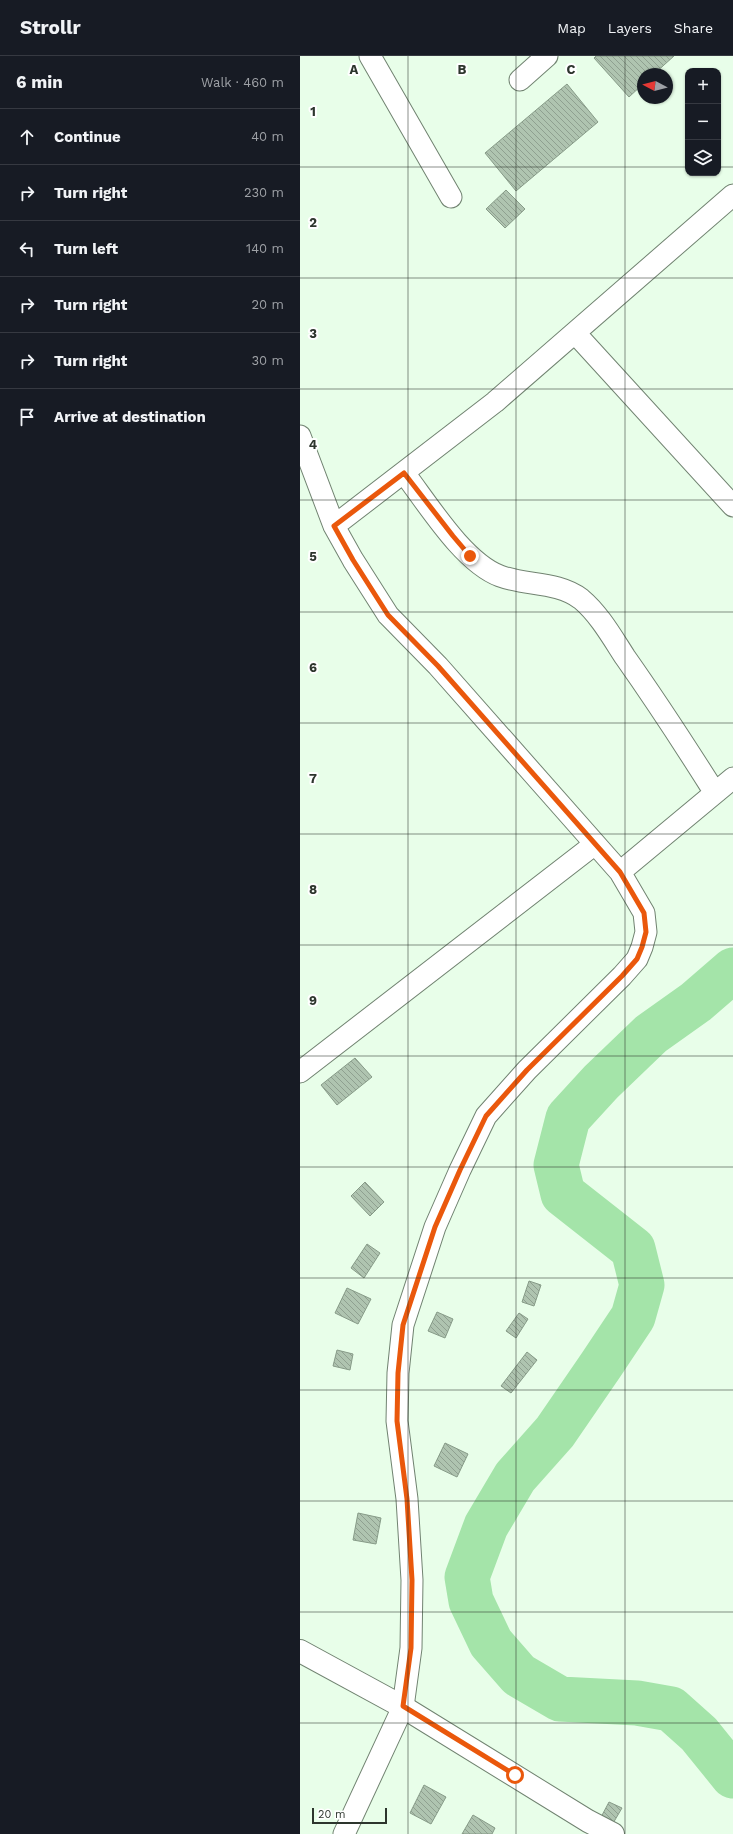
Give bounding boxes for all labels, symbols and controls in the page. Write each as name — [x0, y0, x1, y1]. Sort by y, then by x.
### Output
text: Strollr — [20, 16, 81, 39]
text: Map — [557, 20, 586, 36]
text: Layers — [608, 20, 652, 36]
text: Share — [674, 20, 713, 36]
text: A — [350, 62, 359, 77]
text: B — [458, 62, 467, 77]
text: C — [567, 62, 576, 77]
north arrow — [637, 68, 673, 104]
map controls — [685, 68, 721, 176]
button: + — [685, 68, 721, 104]
text: 6 min — [16, 72, 63, 92]
text: Walk · 460 m — [201, 75, 284, 90]
text: 1 — [310, 104, 316, 119]
button: − — [685, 104, 721, 140]
icon: ahead — [16, 126, 38, 148]
text: Continue — [54, 128, 121, 146]
text: 40 m — [251, 129, 284, 144]
button: layers — [685, 140, 721, 176]
icon: right — [16, 182, 38, 204]
text: Turn right — [54, 184, 127, 202]
text: 230 m — [244, 185, 284, 200]
text: 2 — [309, 215, 317, 230]
icon: left — [16, 238, 38, 260]
text: Turn left — [54, 240, 118, 258]
text: 140 m — [246, 241, 284, 256]
icon: right — [16, 294, 38, 316]
text: Turn right — [54, 296, 127, 314]
text: 20 m — [252, 297, 284, 312]
text: 3 — [309, 326, 317, 341]
icon: right — [16, 350, 38, 372]
text: Turn right — [54, 352, 127, 370]
text: 30 m — [252, 353, 284, 368]
icon: arrive — [16, 406, 38, 428]
text: Arrive at destination — [54, 408, 206, 426]
text: 4 — [309, 437, 318, 452]
route end — [461, 547, 479, 565]
text: 5 — [309, 549, 317, 564]
text: 6 — [309, 660, 317, 675]
text: 7 — [309, 771, 317, 786]
text: 8 — [309, 882, 317, 897]
text: 9 — [309, 993, 317, 1008]
route start — [506, 1766, 524, 1784]
scale bar — [312, 1806, 387, 1825]
text: 20 m — [318, 1808, 346, 1821]

